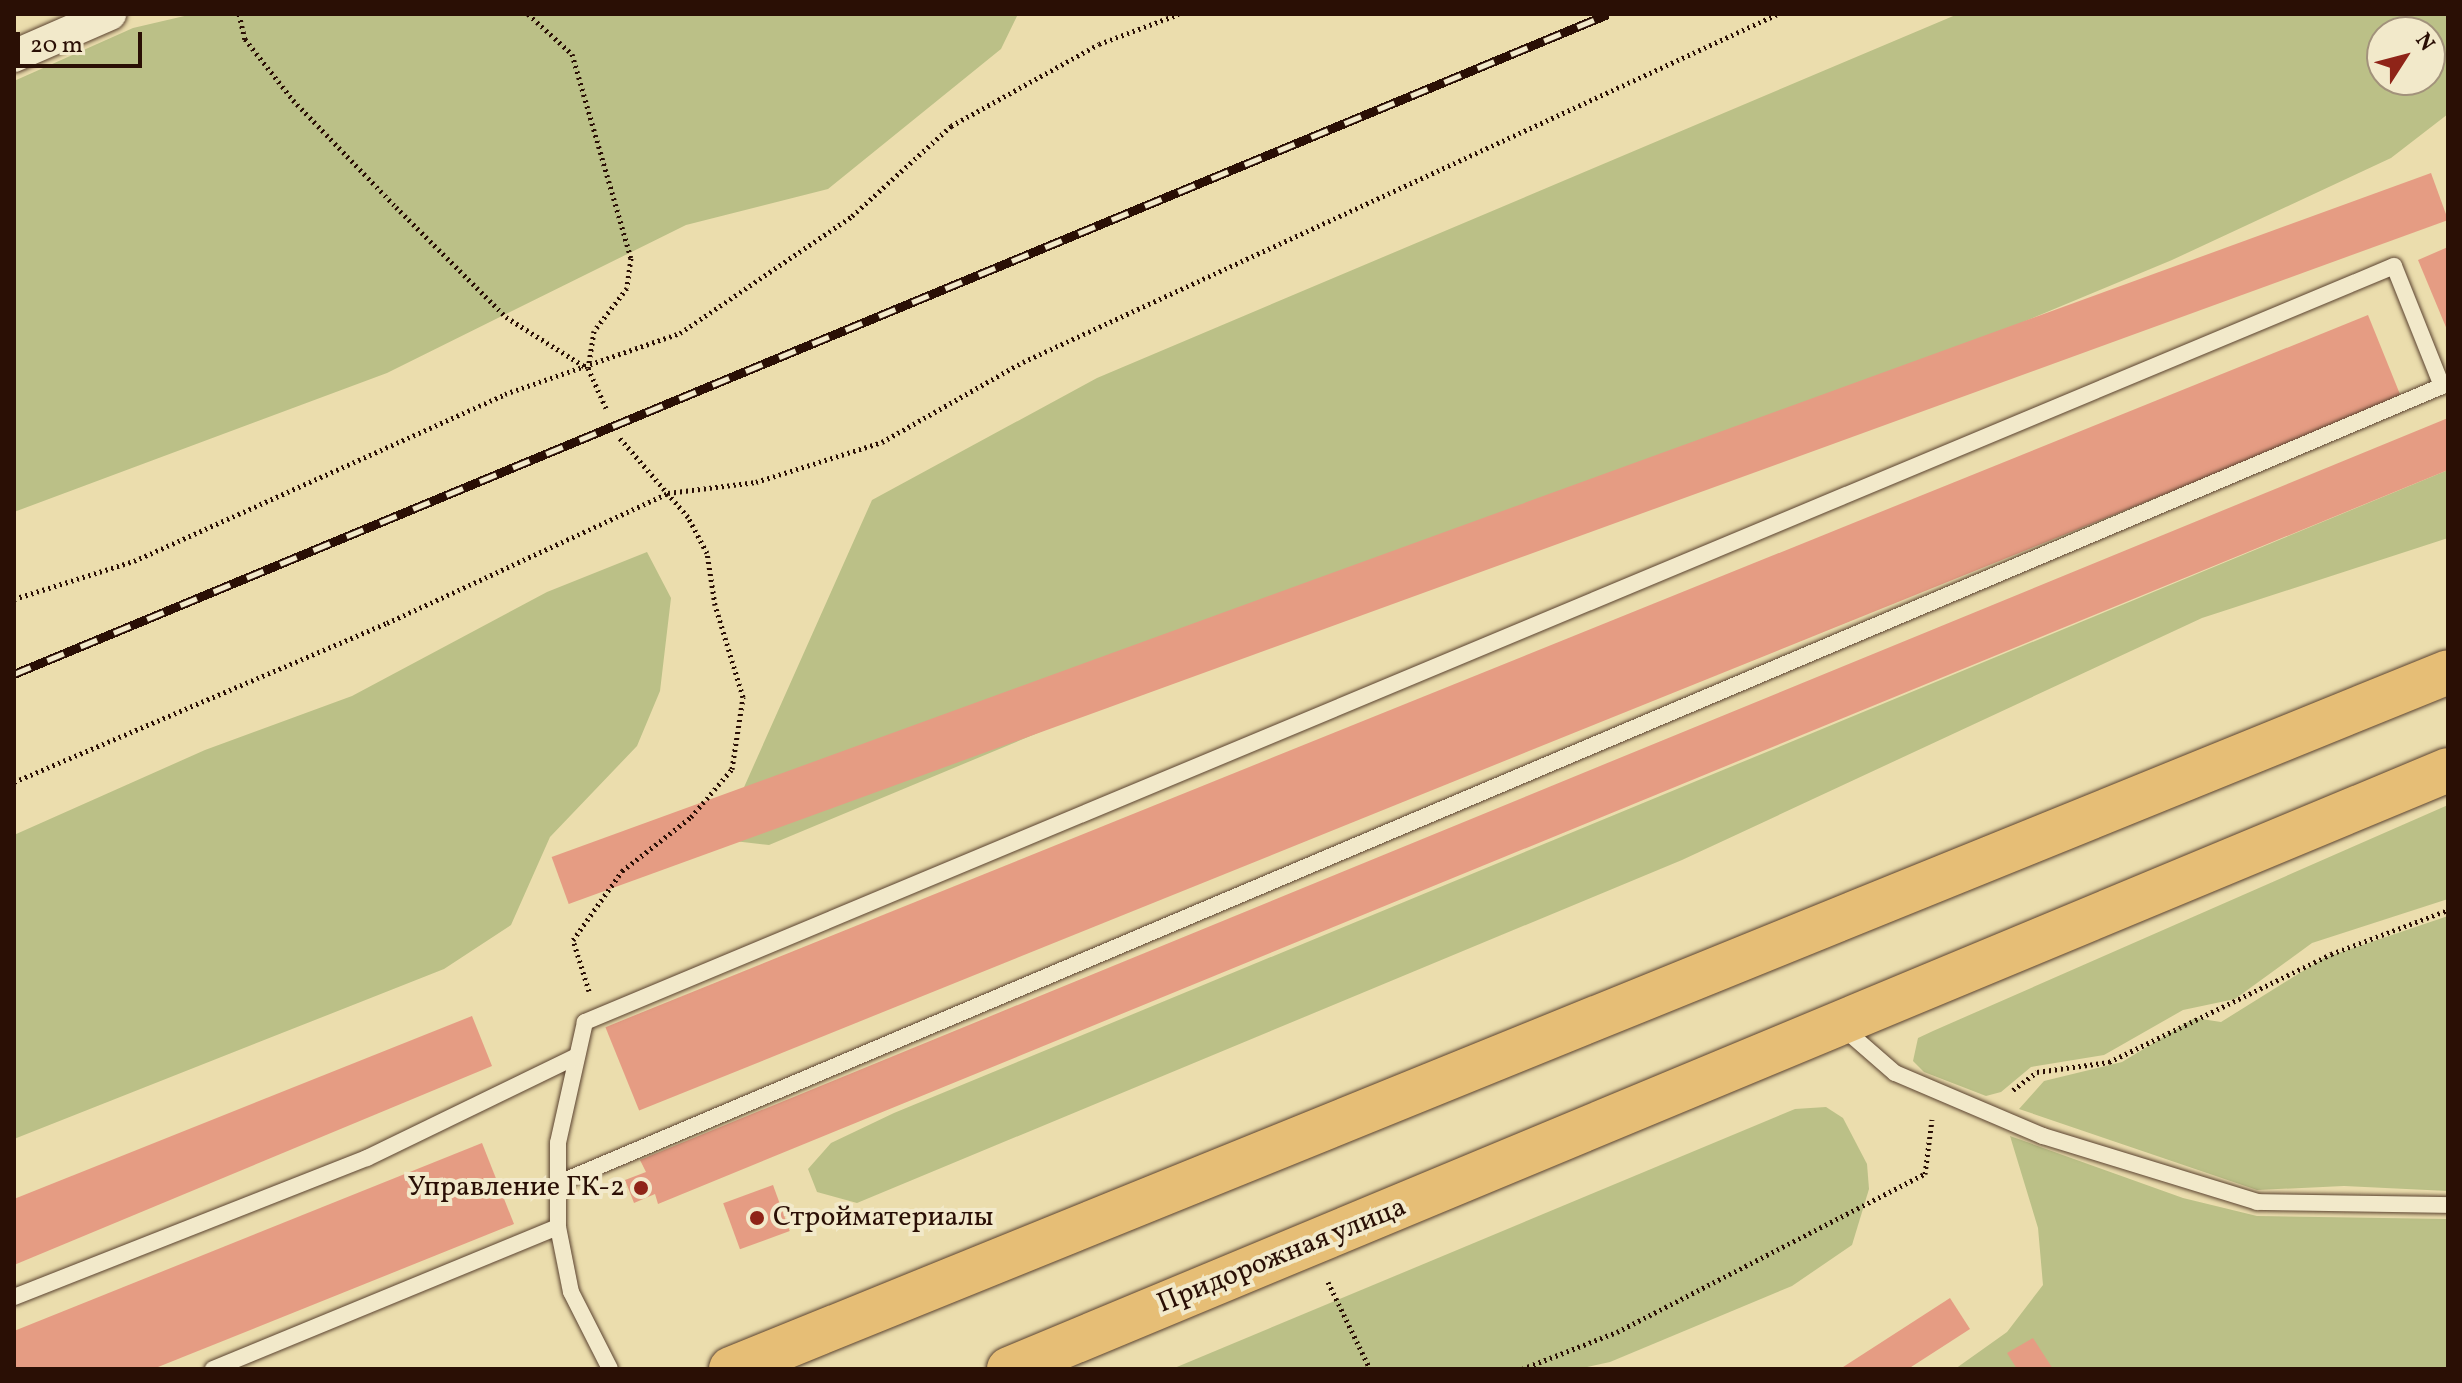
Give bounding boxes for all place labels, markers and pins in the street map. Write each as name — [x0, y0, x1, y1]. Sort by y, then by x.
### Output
place label: Управление ГК-2 — [407, 1171, 625, 1205]
marker: Управление ГК-2 — [632, 1179, 650, 1197]
place label: Стройматериалы — [773, 1201, 994, 1235]
marker: Стройматериалы — [748, 1209, 766, 1227]

